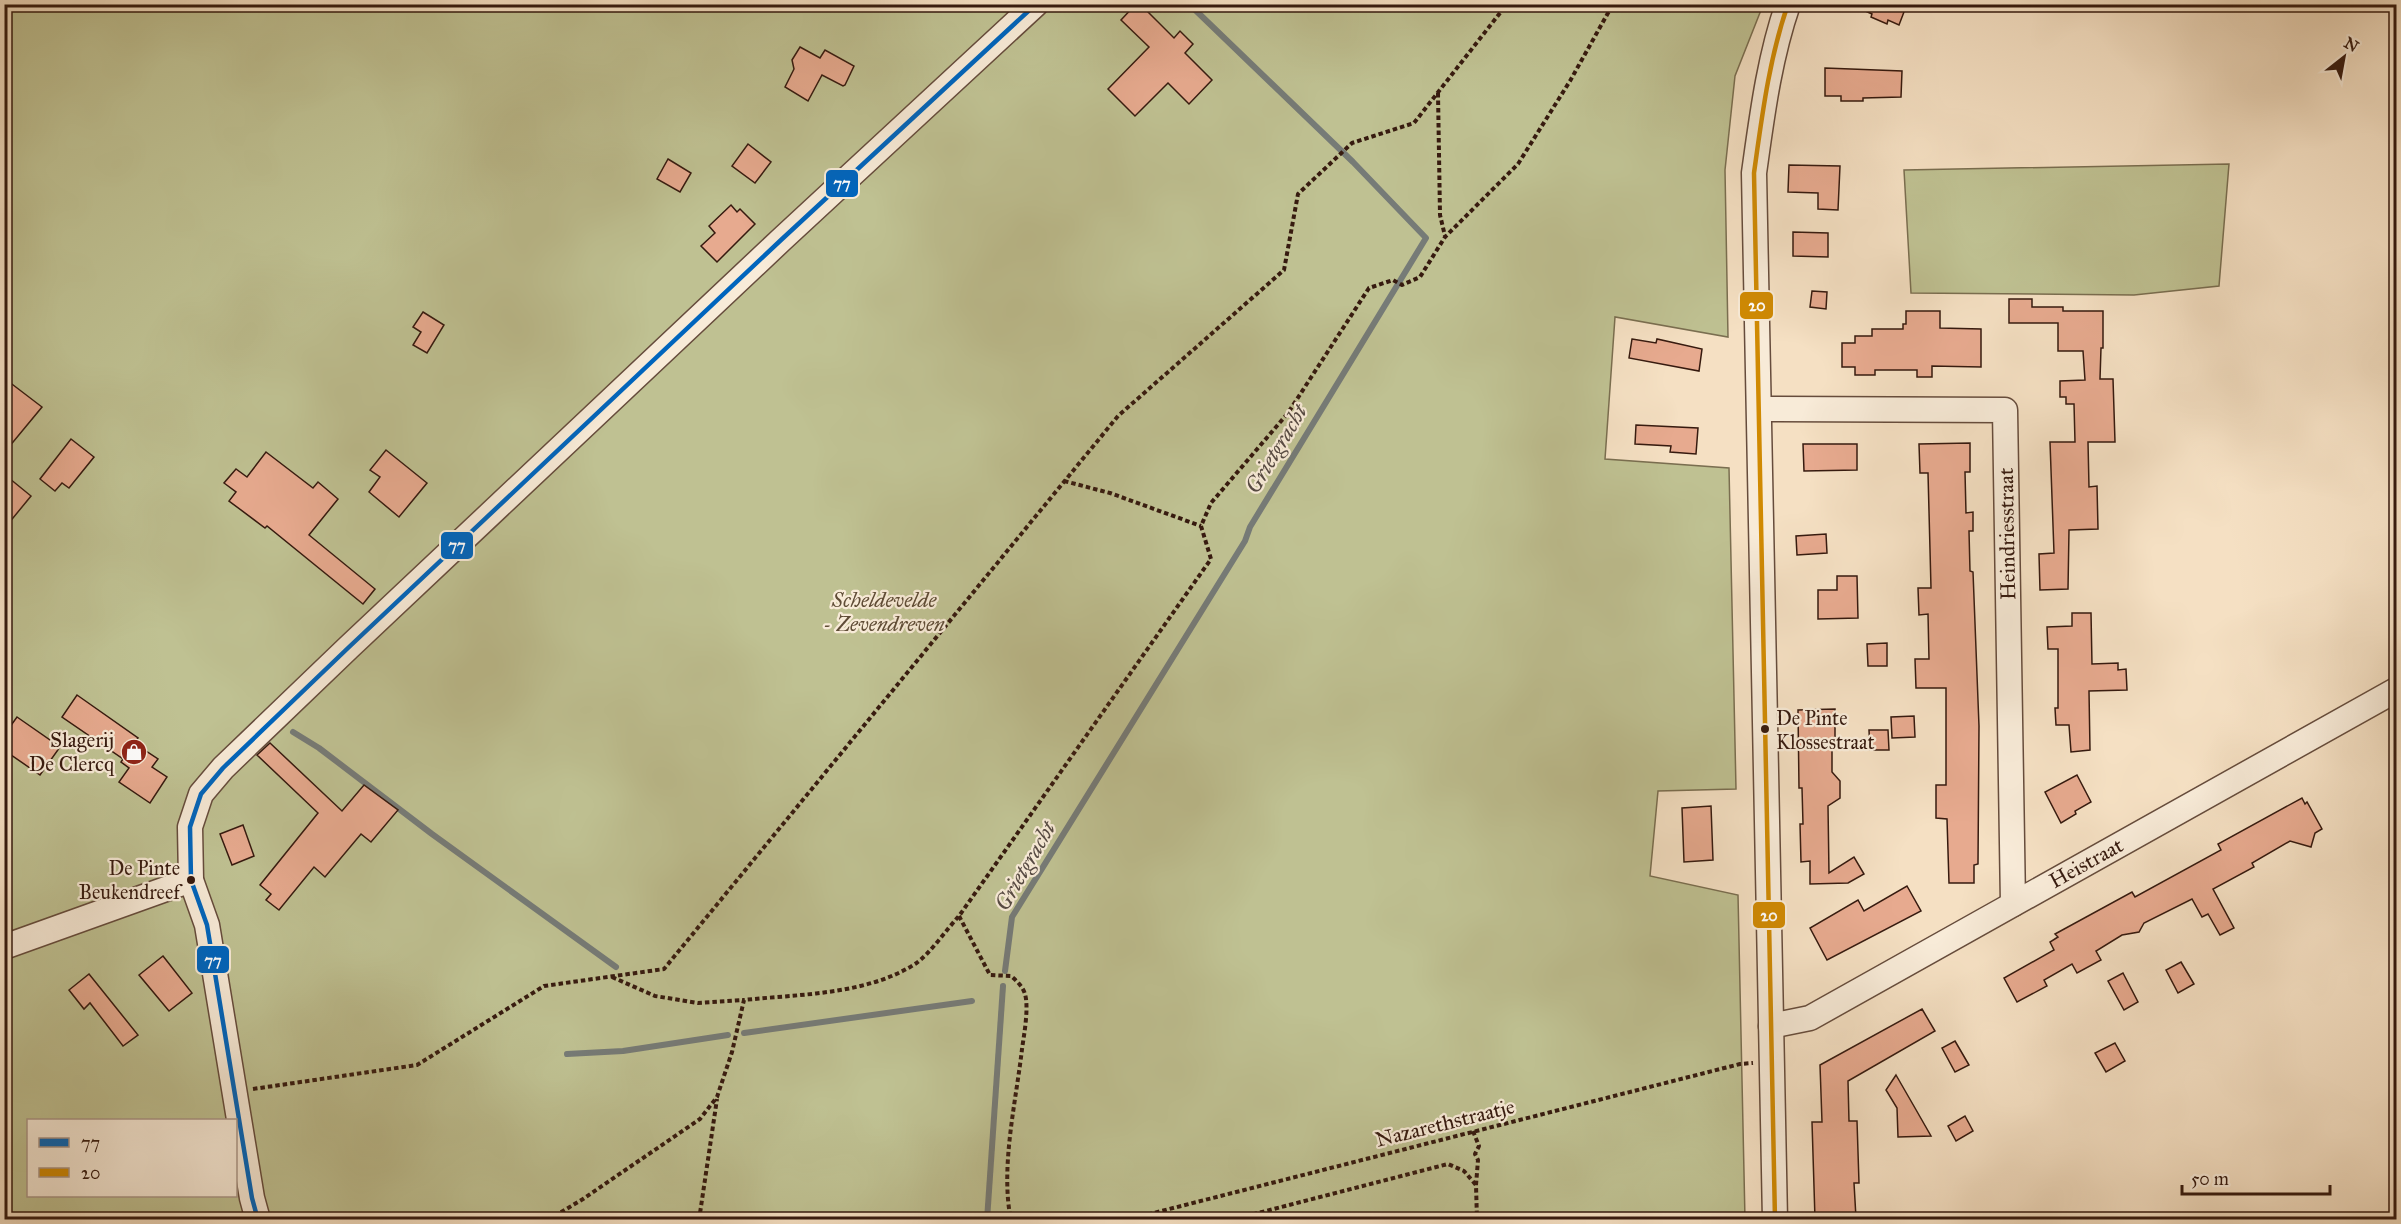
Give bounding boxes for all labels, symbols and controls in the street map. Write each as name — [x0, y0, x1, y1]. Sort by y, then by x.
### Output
north arrow — [2314, 27, 2374, 87]
text: N — [2341, 33, 2363, 56]
line badge: 77 — [825, 169, 859, 198]
text: 77 — [833, 174, 851, 193]
line badge: 20 — [1739, 291, 1774, 320]
text: 20 — [1748, 296, 1766, 315]
water label: Grietgracht — [1239, 399, 1314, 498]
street label: Heindriesstraat — [1993, 467, 2021, 600]
line badge: 77 — [440, 531, 474, 560]
text: 77 — [448, 536, 466, 555]
park label: Scheldevelde - Zevendreven — [823, 587, 945, 637]
place label: De Pinte Klossestraat — [1776, 706, 1875, 754]
marker: De Pinte Klossestraat — [1759, 723, 1771, 735]
place label: Slagerij De Clercq — [29, 727, 115, 777]
shop icon: Slagerij De Clercq — [119, 737, 149, 767]
water label: Grietgracht — [989, 815, 1062, 916]
street label: Heistraat — [2044, 832, 2128, 894]
place label: De Pinte Beukendreef — [79, 856, 183, 904]
marker: De Pinte Beukendreef — [185, 874, 197, 886]
line badge: 20 — [1752, 901, 1786, 929]
text: 20 — [1760, 906, 1778, 925]
line badge: 77 — [196, 945, 230, 974]
text: 77 — [204, 951, 222, 970]
street label: Nazarethstraatje — [1373, 1093, 1517, 1153]
legend — [27, 1119, 237, 1197]
text: 77 — [81, 1132, 100, 1154]
scale bar — [2182, 1158, 2330, 1196]
text: 20 — [81, 1162, 100, 1184]
text: 50 m — [2191, 1168, 2229, 1190]

